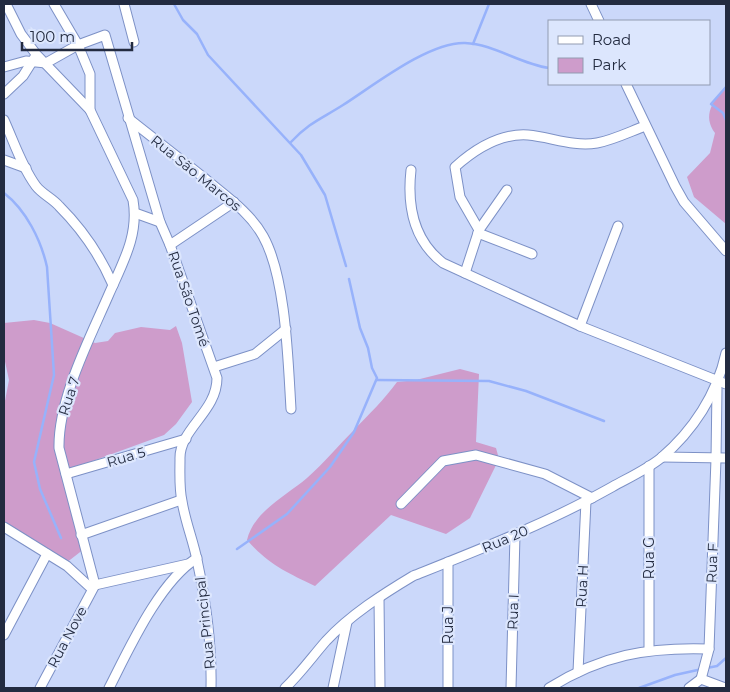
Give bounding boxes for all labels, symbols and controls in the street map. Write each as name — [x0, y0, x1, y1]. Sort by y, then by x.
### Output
scale bar — [22, 20, 132, 52]
legend — [548, 20, 710, 85]
text: 100 m — [30, 27, 75, 46]
text: Road — [592, 30, 631, 49]
text: Park — [592, 55, 626, 74]
street label: Rua São Marcos — [147, 131, 245, 215]
street label: Rua São Tomé — [164, 249, 214, 349]
street label: Rua 7 — [54, 374, 84, 418]
street label: Rua 5 — [105, 443, 147, 471]
street label: Rua 20 — [479, 521, 531, 557]
street label: Rua G — [640, 537, 658, 579]
street label: Rua F — [702, 542, 722, 583]
street label: Rua H — [572, 564, 592, 608]
street label: Rua Principal — [191, 576, 219, 670]
street label: Rua I — [503, 594, 523, 630]
street label: Rua Nove — [43, 603, 91, 671]
street label: Rua J — [439, 606, 457, 644]

